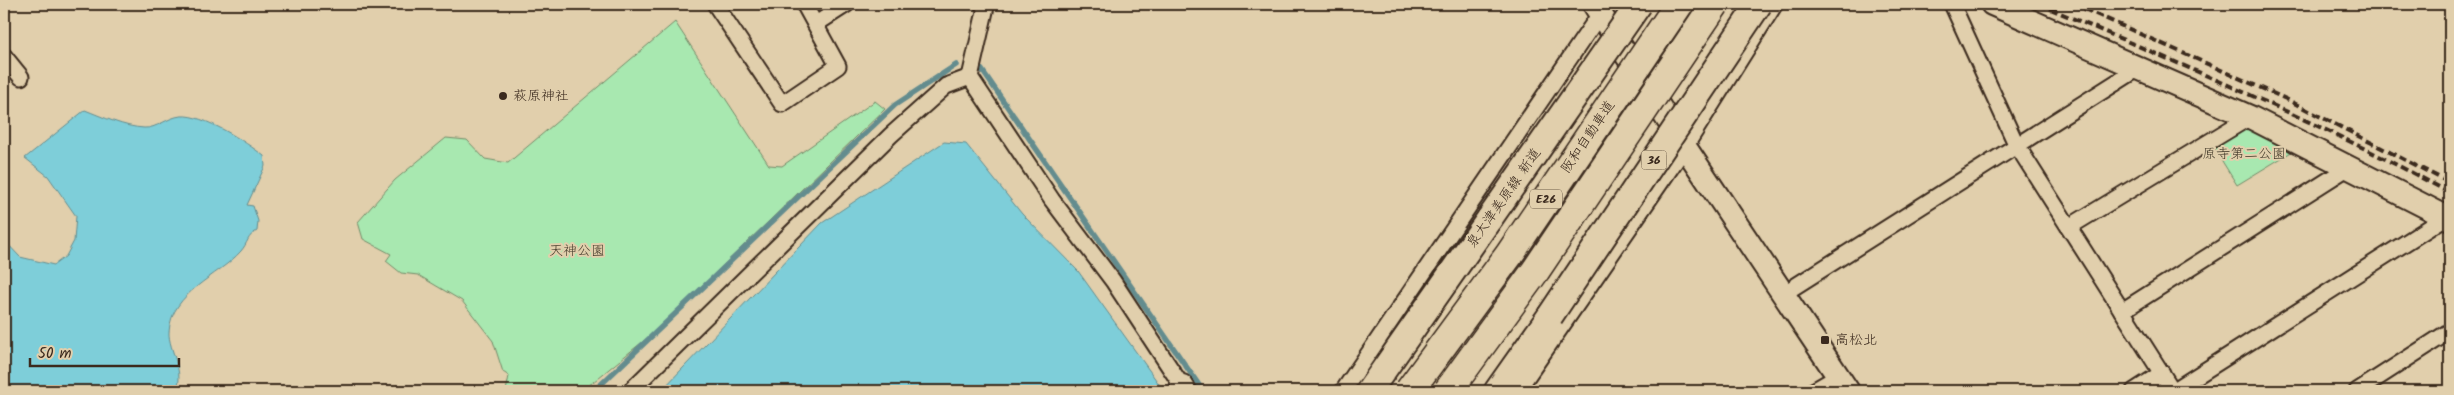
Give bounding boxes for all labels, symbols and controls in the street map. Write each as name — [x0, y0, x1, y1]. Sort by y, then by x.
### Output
place label: 萩原神社 — [513, 85, 569, 107]
marker: 萩原神社 — [497, 90, 509, 102]
street label: 阪和自動車道 — [1555, 96, 1621, 178]
park label: 原寺第二公園 — [2202, 143, 2286, 165]
street label: 泉大津美原線 新道 — [1461, 144, 1547, 252]
road number: 36 — [1642, 150, 1666, 170]
road number: E26 — [1530, 190, 1562, 208]
park label: 天神公園 — [549, 240, 605, 262]
place label: 高松北 — [1835, 329, 1877, 351]
marker: 高松北 — [1819, 334, 1831, 346]
scale bar — [30, 335, 179, 367]
text: 50 m — [38, 342, 72, 366]

